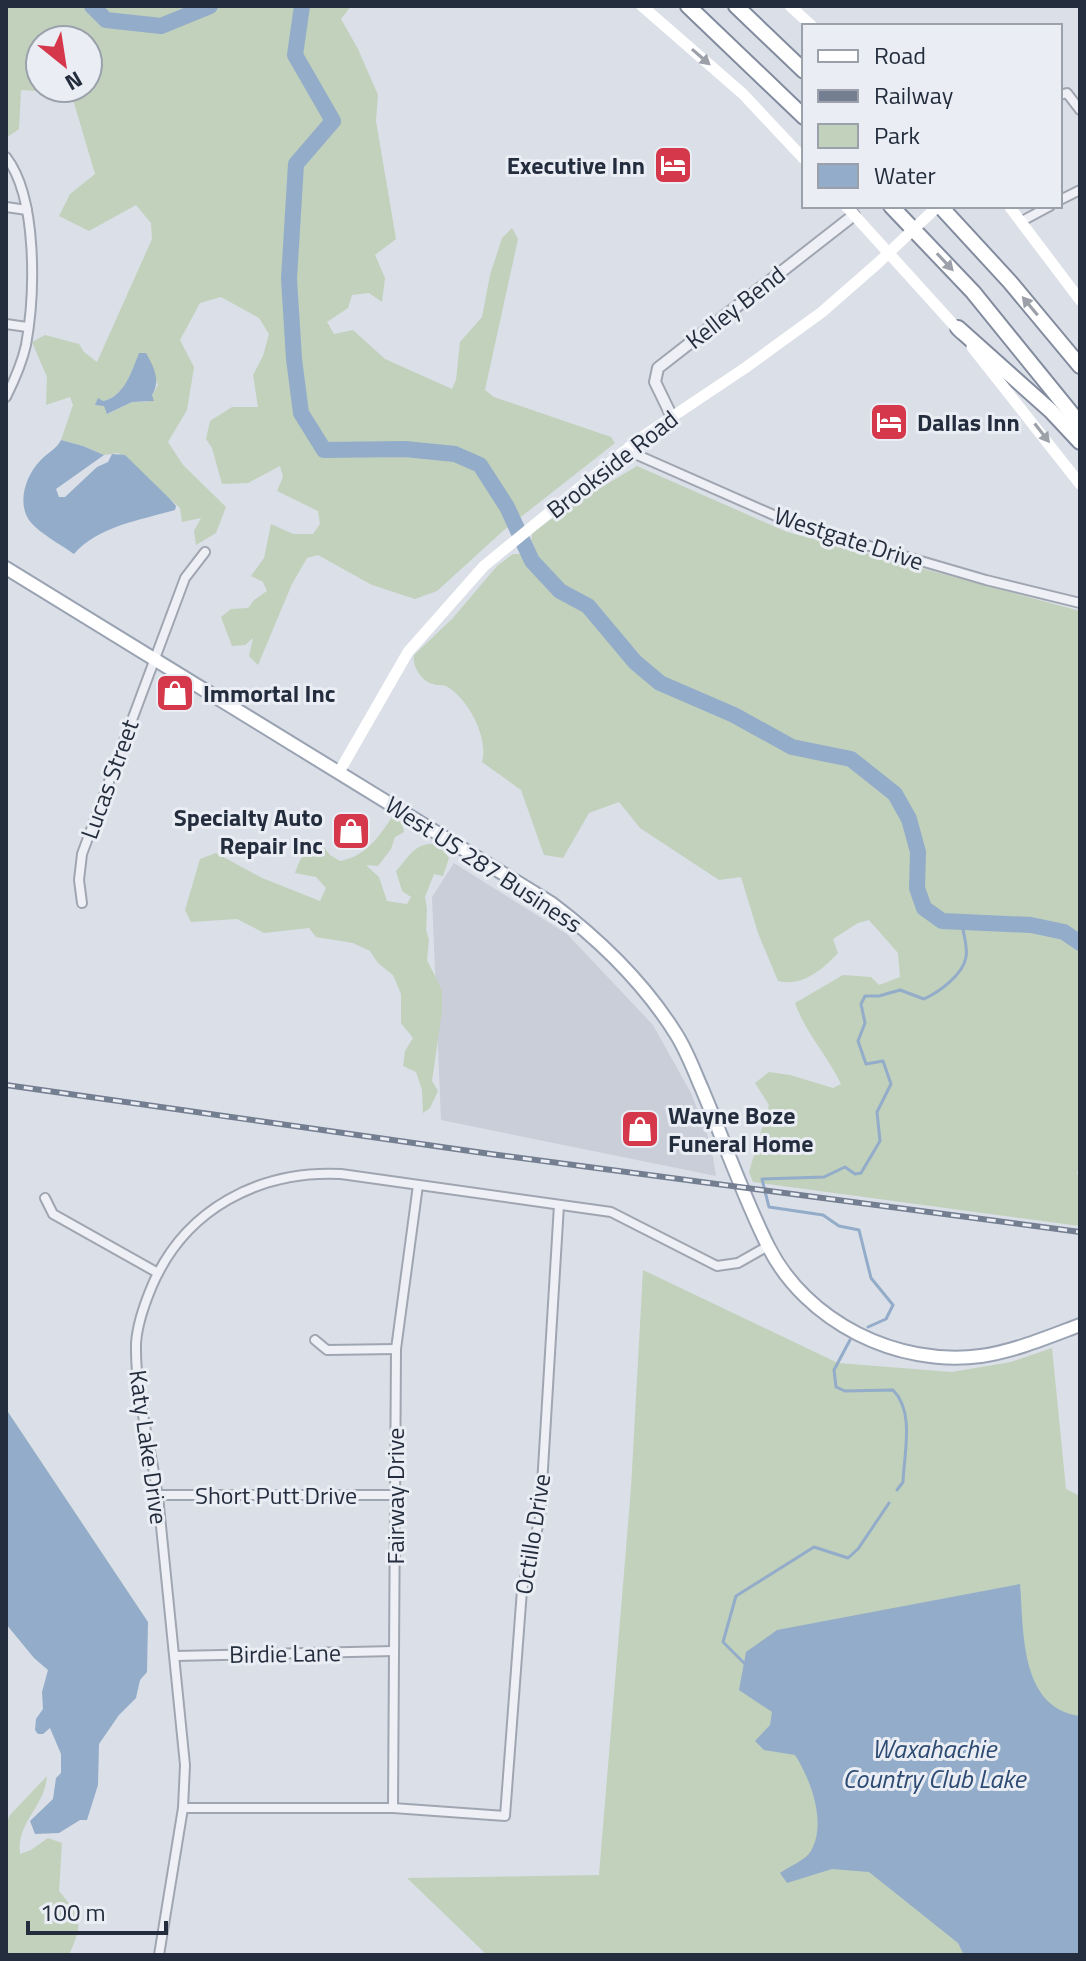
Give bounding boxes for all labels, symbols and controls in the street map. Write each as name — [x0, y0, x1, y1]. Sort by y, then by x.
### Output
north arrow — [24, 24, 104, 104]
legend — [802, 24, 1062, 208]
text: Road — [874, 37, 926, 73]
one-way arrow — [691, 48, 710, 66]
text: N — [59, 63, 89, 100]
text: Railway — [874, 77, 954, 113]
text: Park — [874, 117, 920, 153]
hotel icon: Executive Inn — [652, 144, 694, 186]
place label: Executive Inn — [507, 147, 645, 183]
text: Water — [874, 157, 936, 193]
one-way arrow — [936, 252, 954, 271]
street label: Kelley Bend — [678, 257, 792, 357]
one-way arrow — [1022, 296, 1039, 316]
street label: Brookside Road — [539, 401, 685, 527]
hotel icon: Dallas Inn — [868, 401, 910, 443]
place label: Dallas Inn — [917, 404, 1020, 440]
one-way arrow — [1033, 423, 1049, 443]
street label: Westgate Drive — [770, 497, 928, 579]
shop icon: Immortal Inc — [154, 672, 196, 714]
place label: Immortal Inc — [203, 675, 335, 711]
street label: Lucas Street — [71, 714, 147, 844]
street label: West US 287 Business — [378, 787, 590, 941]
place label: Specialty Auto Repair Inc — [174, 799, 323, 863]
shop icon: Specialty Auto Repair Inc — [330, 810, 372, 852]
place label: Wayne Boze Funeral Home — [668, 1097, 813, 1161]
shop icon: Wayne Boze Funeral Home — [619, 1108, 661, 1150]
street label: Katy Lake Drive — [120, 1367, 178, 1527]
street label: Fairway Drive — [377, 1428, 413, 1564]
street label: Octillo Drive — [505, 1471, 559, 1597]
street label: Short Putt Drive — [195, 1477, 357, 1513]
street label: Birdie Lane — [229, 1634, 341, 1672]
water label: Waxahachie Country Club Lake — [842, 1729, 1027, 1798]
scale bar — [28, 1885, 166, 1935]
text: 100 m — [40, 1894, 106, 1930]

